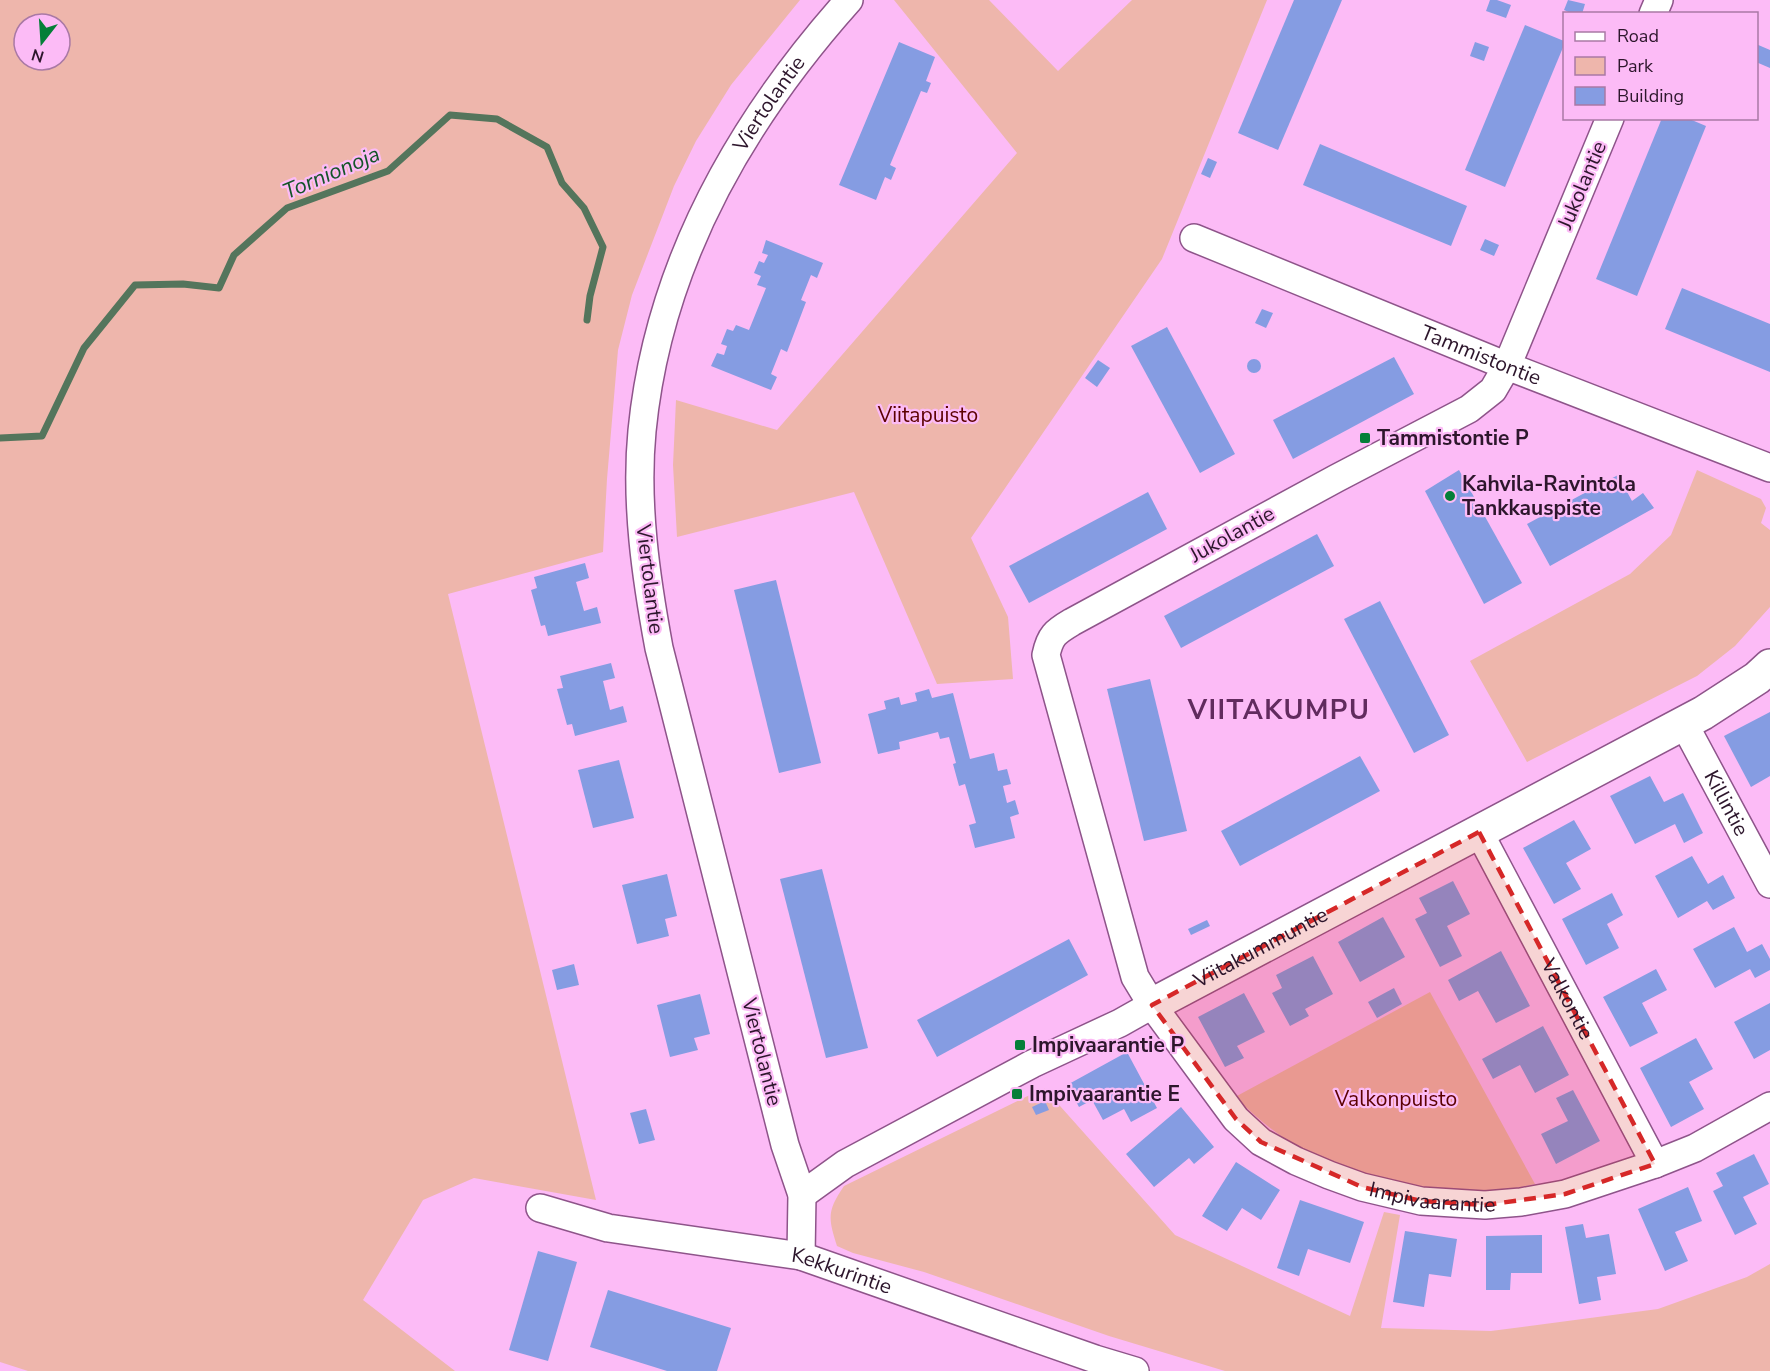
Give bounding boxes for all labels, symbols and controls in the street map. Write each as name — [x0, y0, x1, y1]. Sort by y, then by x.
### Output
north arrow — [12, 12, 72, 72]
legend — [1563, 12, 1758, 120]
text: Road — [1617, 24, 1659, 48]
text: N — [29, 43, 47, 68]
street label: Viertolantie — [726, 50, 811, 158]
text: Park — [1617, 54, 1654, 78]
text: Building — [1617, 84, 1684, 108]
street label: Jukolantie — [1551, 137, 1613, 234]
water label: Tornionoja — [278, 139, 385, 207]
street label: Tammistontie — [1417, 318, 1545, 392]
park label: Viitapuisto — [877, 401, 978, 429]
place label: Tammistontie P — [1377, 424, 1529, 452]
marker: Tammistontie P — [1358, 431, 1372, 445]
place label: Kahvila-Ravintola Tankkauspiste — [1462, 470, 1636, 522]
marker: Kahvila-Ravintola Tankkauspiste — [1443, 489, 1457, 503]
street label: Jukolantie — [1184, 499, 1280, 569]
street label: Viertolantie — [629, 522, 671, 635]
district label: VIITAKUMPU — [1187, 692, 1370, 729]
street label: Killintie — [1697, 765, 1756, 841]
street label: Viitakummuntie — [1188, 900, 1333, 995]
street label: Valkontie — [1534, 953, 1600, 1044]
street label: Viertolantie — [735, 994, 789, 1109]
place label: Impivaarantie P — [1032, 1031, 1184, 1059]
marker: Impivaarantie P — [1013, 1038, 1027, 1052]
place label: Impivaarantie E — [1029, 1080, 1180, 1108]
park label: Valkonpuisto — [1334, 1085, 1457, 1113]
marker: Impivaarantie E — [1010, 1087, 1024, 1101]
street label: Impivaarantie — [1366, 1175, 1496, 1219]
street label: Kekkurintie — [790, 1241, 896, 1301]

